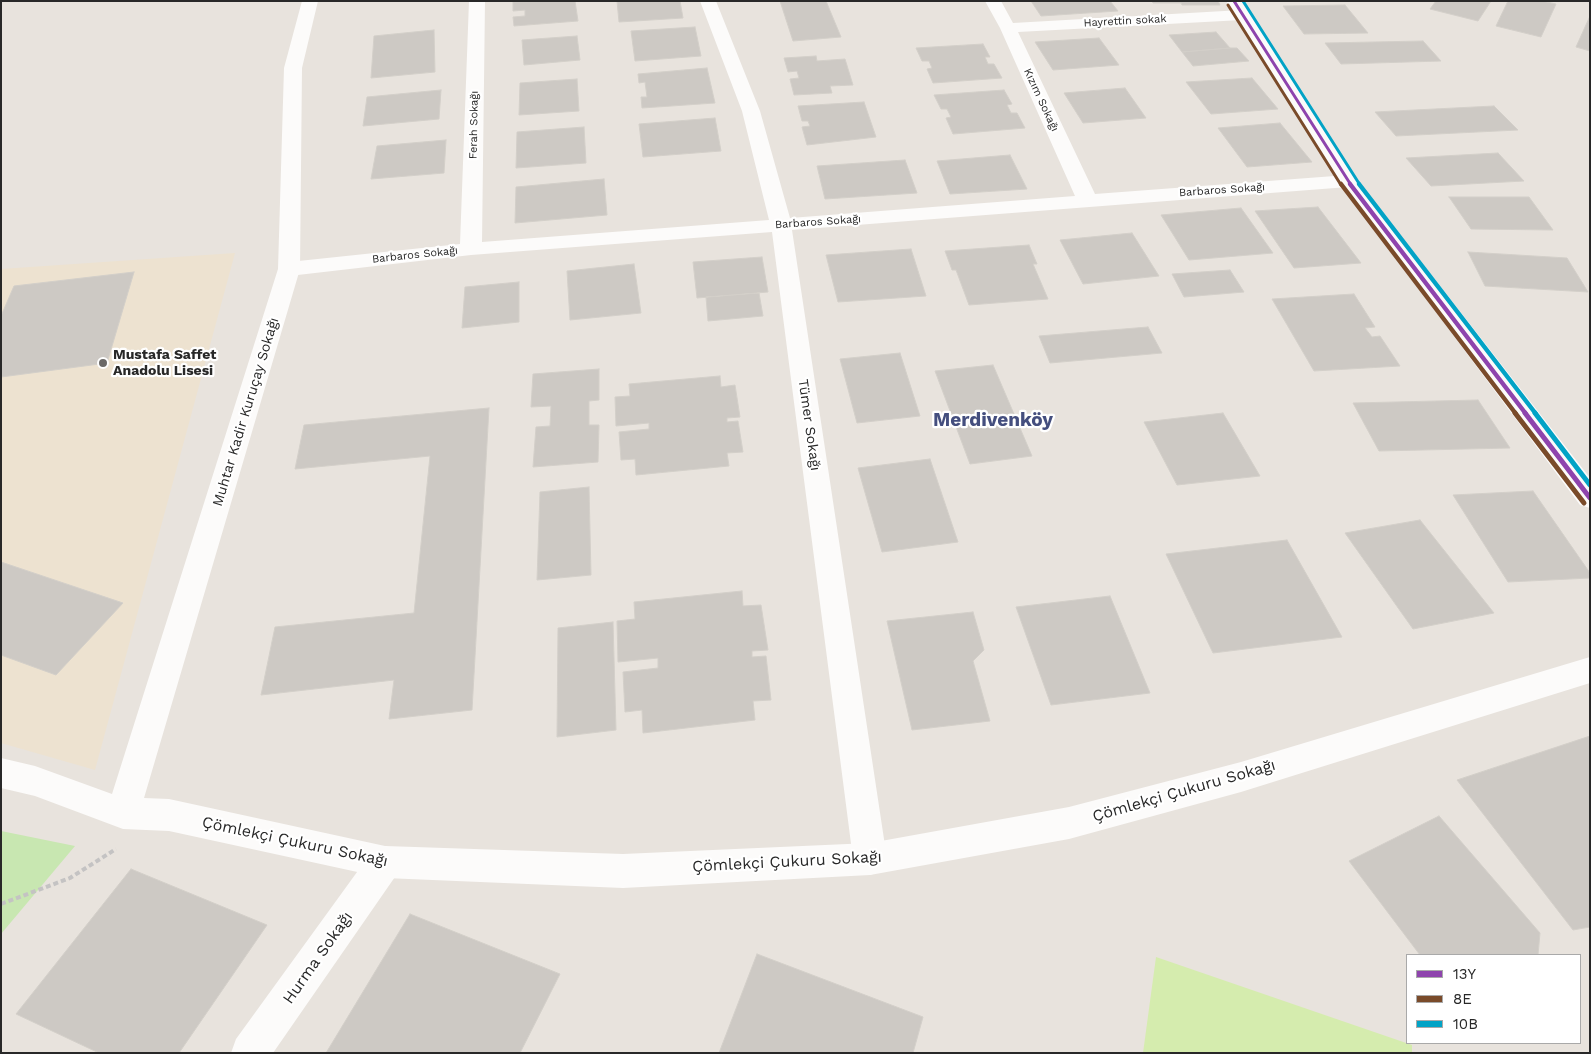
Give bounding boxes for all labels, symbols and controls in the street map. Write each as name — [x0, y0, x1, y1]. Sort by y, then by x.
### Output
street label: Hayrettin sokak — [1083, 12, 1167, 30]
street label: Kızım Sokağı — [1021, 66, 1061, 134]
street label: Ferah Sokağı — [467, 91, 481, 159]
street label: Barbaros Sokağı — [1179, 180, 1265, 200]
street label: Barbaros Sokağı — [775, 212, 861, 232]
street label: Barbaros Sokağı — [371, 244, 459, 266]
street label: Muhtar Kadir Kuruçay Sokağı — [209, 316, 283, 508]
place label: Mustafa Saffet Anadolu Lisesi — [113, 347, 216, 380]
marker: Mustafa Saffet Anadolu Lisesi — [97, 357, 109, 369]
street label: Tümer Sokağı — [794, 378, 824, 472]
district label: Merdivenköy — [933, 409, 1053, 431]
street label: Çömlekçi Çukuru Sokağı — [1090, 756, 1278, 826]
street label: Çömlekçi Çukuru Sokağı — [200, 813, 390, 871]
street label: Çömlekçi Çukuru Sokağı — [692, 847, 882, 877]
street label: Hurma Sokağı — [279, 908, 357, 1008]
legend — [1406, 954, 1581, 1044]
text: 13Y — [1453, 965, 1476, 983]
text: 8E — [1453, 990, 1472, 1008]
text: 10B — [1453, 1015, 1478, 1033]

